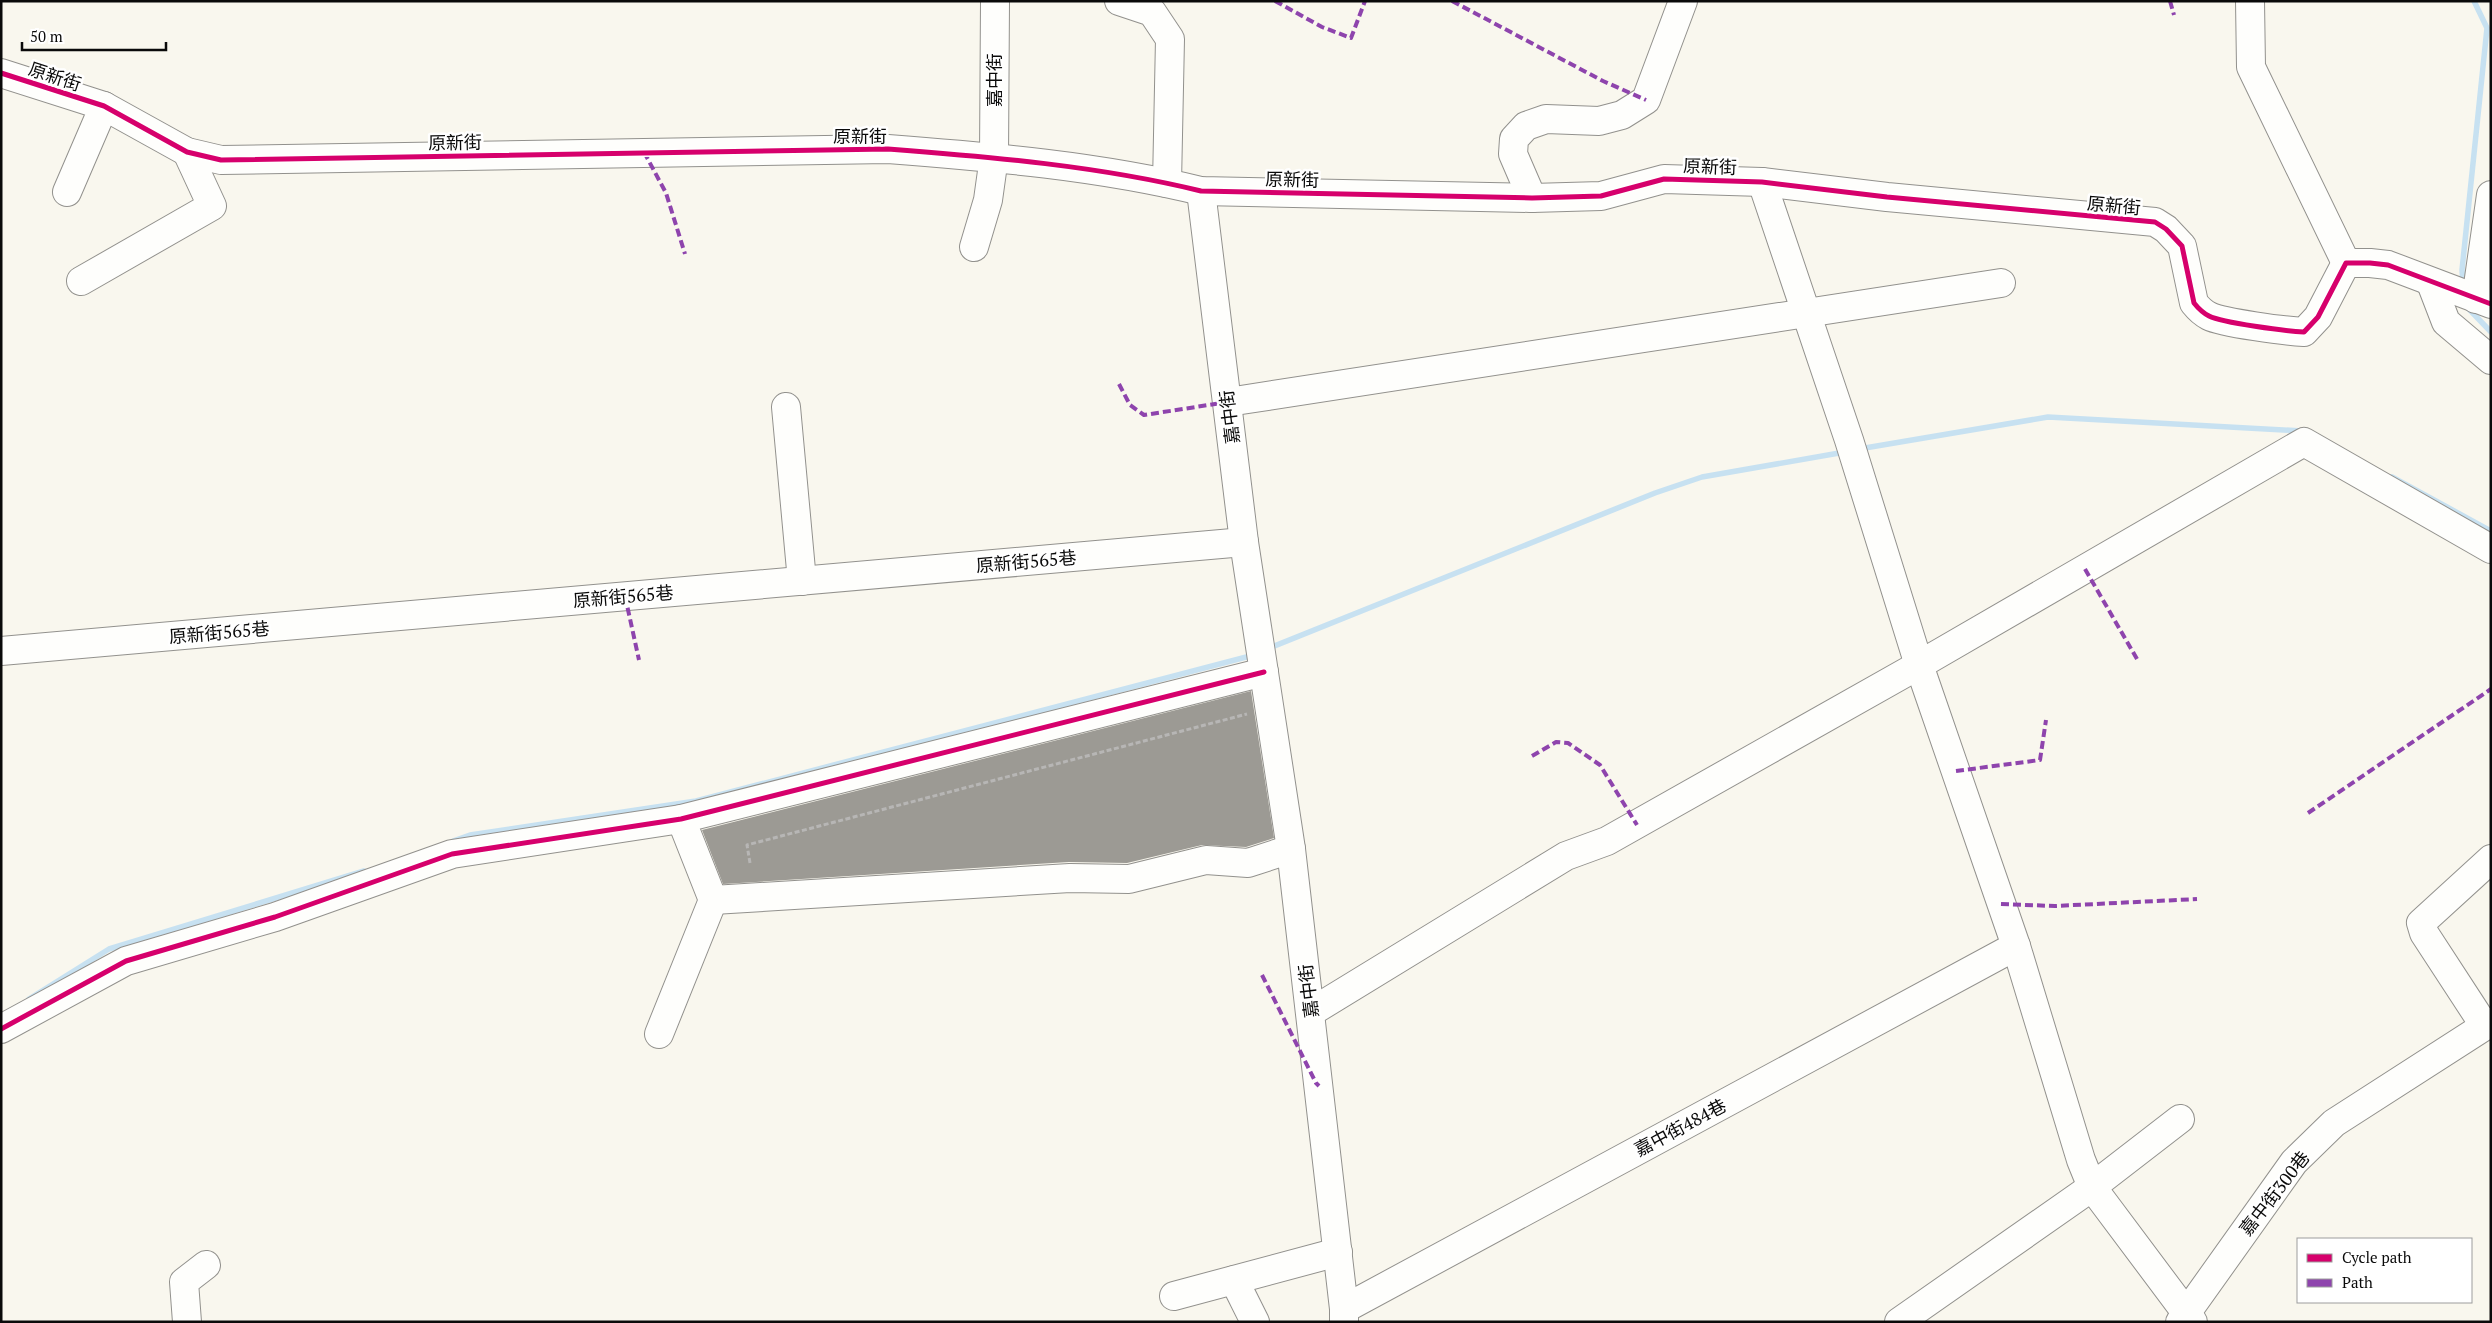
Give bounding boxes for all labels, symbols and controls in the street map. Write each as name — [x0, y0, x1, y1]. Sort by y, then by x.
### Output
scale bar — [22, 20, 166, 52]
text: 50 m — [30, 26, 63, 46]
street label: 嘉中街 — [982, 53, 1006, 107]
street label: 原新街 — [26, 56, 84, 96]
street label: 原新街 — [833, 124, 887, 148]
street label: 原新街 — [428, 130, 482, 154]
street label: 原新街 — [1683, 153, 1737, 179]
street label: 原新街 — [1265, 167, 1319, 191]
street label: 原新街 — [2086, 191, 2142, 219]
street label: 嘉中街 — [1214, 389, 1244, 445]
street label: 原新街565巷 — [975, 545, 1077, 577]
street label: 原新街565巷 — [572, 580, 674, 612]
street label: 原新街565巷 — [168, 616, 270, 648]
street label: 嘉中街 — [1293, 963, 1323, 1019]
street label: 嘉中街484巷 — [1630, 1093, 1730, 1161]
street label: 嘉中街300巷 — [2234, 1146, 2314, 1240]
legend — [2297, 1238, 2472, 1303]
text: Cycle path — [2342, 1247, 2412, 1267]
text: Path — [2342, 1272, 2373, 1292]

